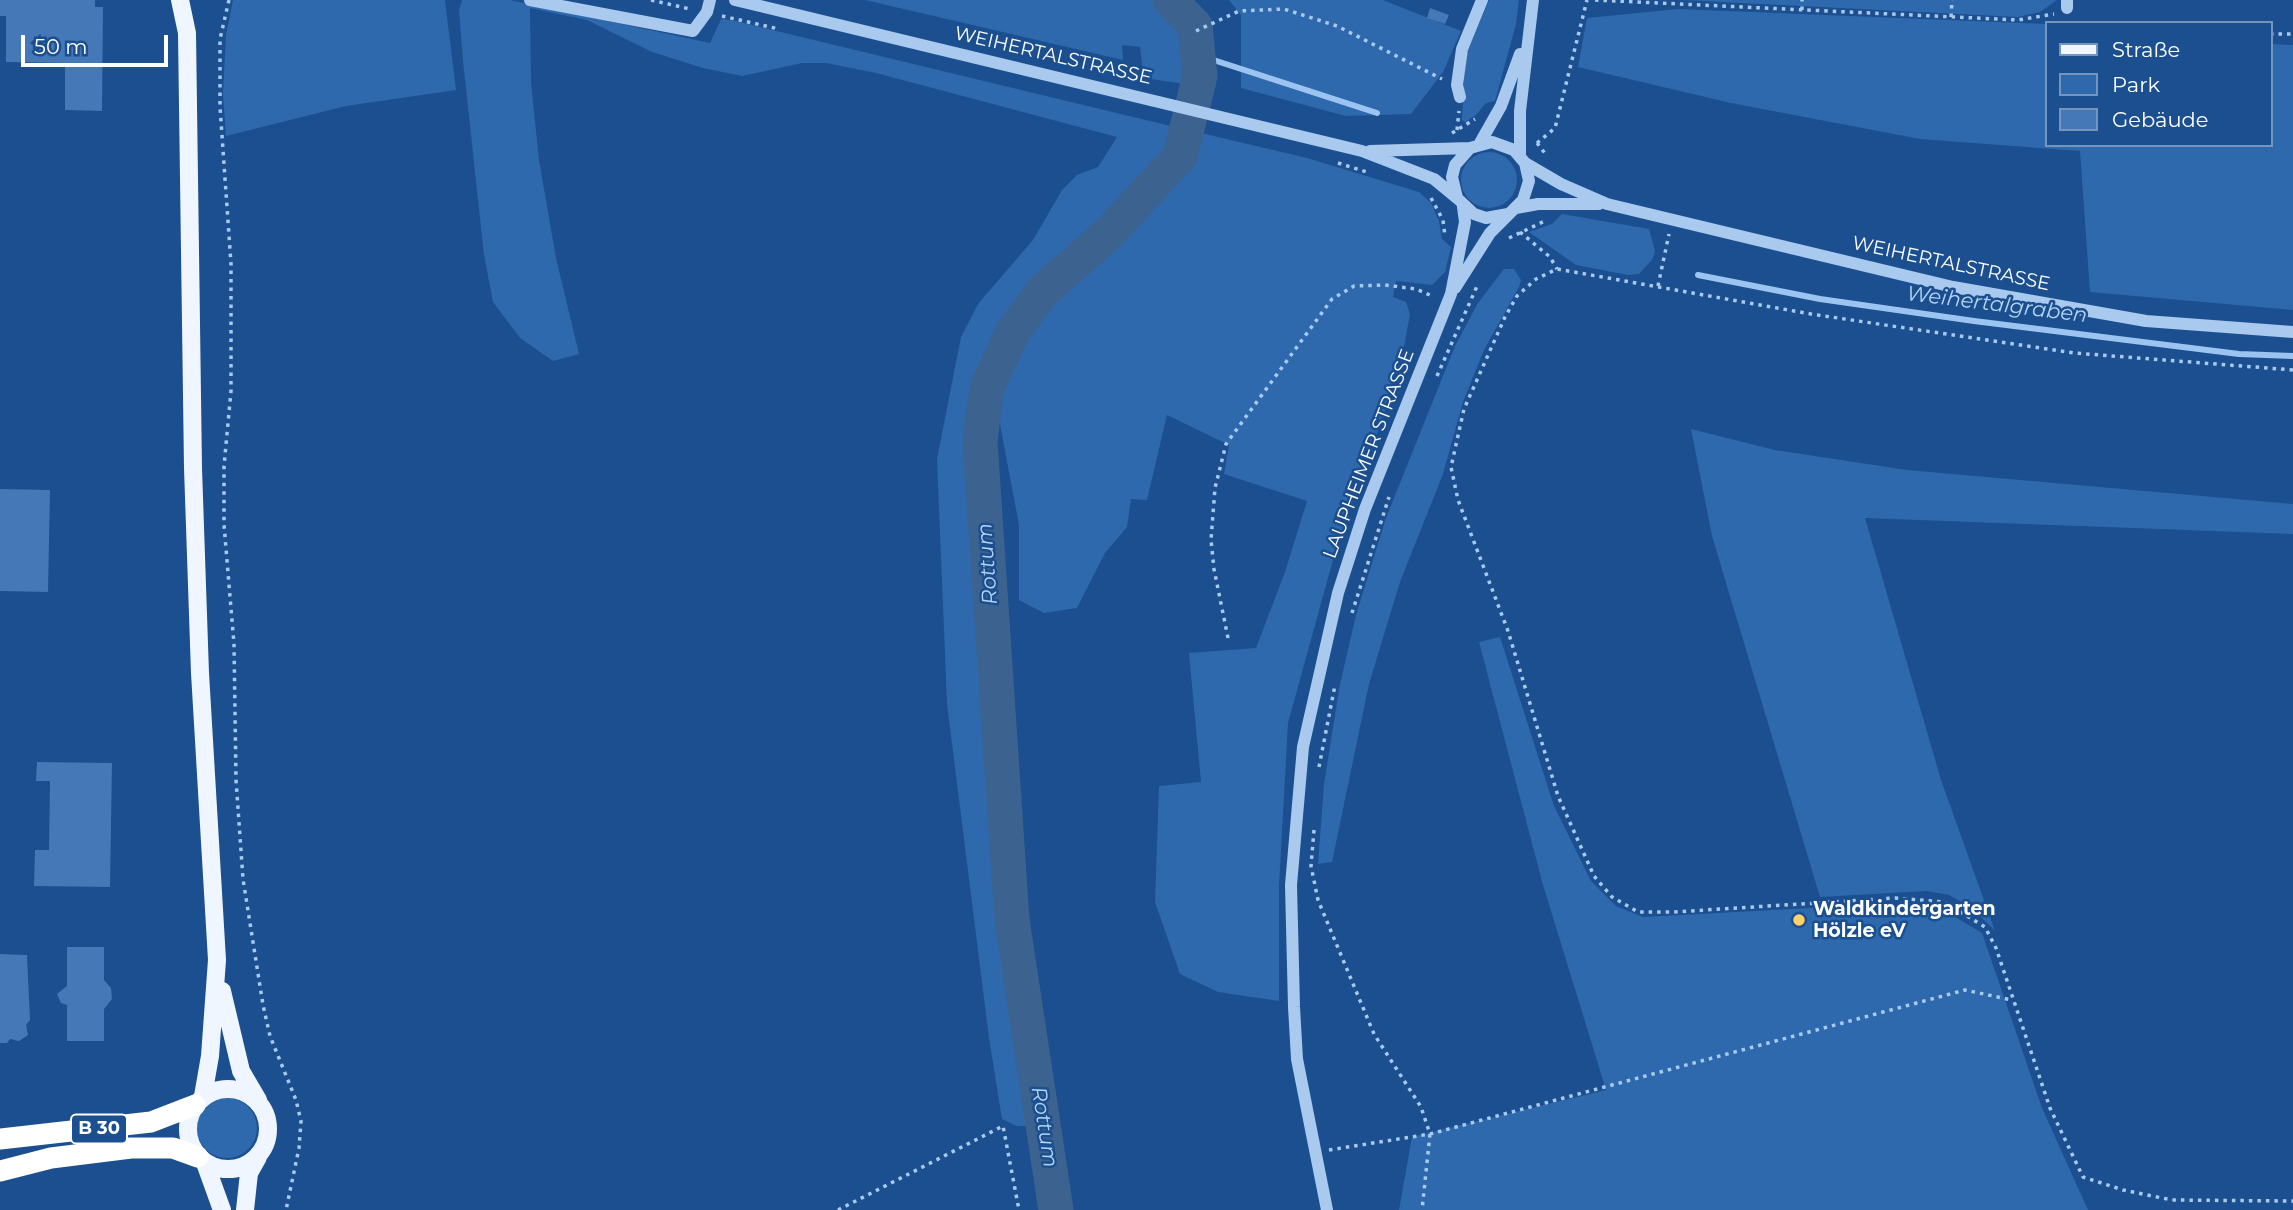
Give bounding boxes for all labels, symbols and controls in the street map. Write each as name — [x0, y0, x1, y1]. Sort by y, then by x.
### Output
scale bar — [24, 21, 172, 65]
legend — [2044, 21, 2272, 147]
street label: WEIHERTALSTRASSE — [952, 22, 1154, 90]
text: 50 m — [34, 34, 88, 59]
text: Straße — [2112, 37, 2180, 62]
text: Park — [2112, 72, 2160, 97]
text: Gebäude — [2112, 107, 2209, 132]
street label: WEIHERTALSTRASSE — [1850, 232, 2052, 296]
water label: Weihertalgraben — [1905, 281, 2089, 329]
street label: LAUPHEIMER STRASSE — [1319, 346, 1419, 562]
water label: Rottum — [973, 522, 1003, 606]
place label: Waldkindergarten Hölzle eV — [1813, 898, 1996, 942]
marker: Waldkindergarten Hölzle eV — [1791, 912, 1807, 928]
water label: Rottum — [1025, 1085, 1063, 1169]
road number: B 30 — [71, 1114, 127, 1144]

